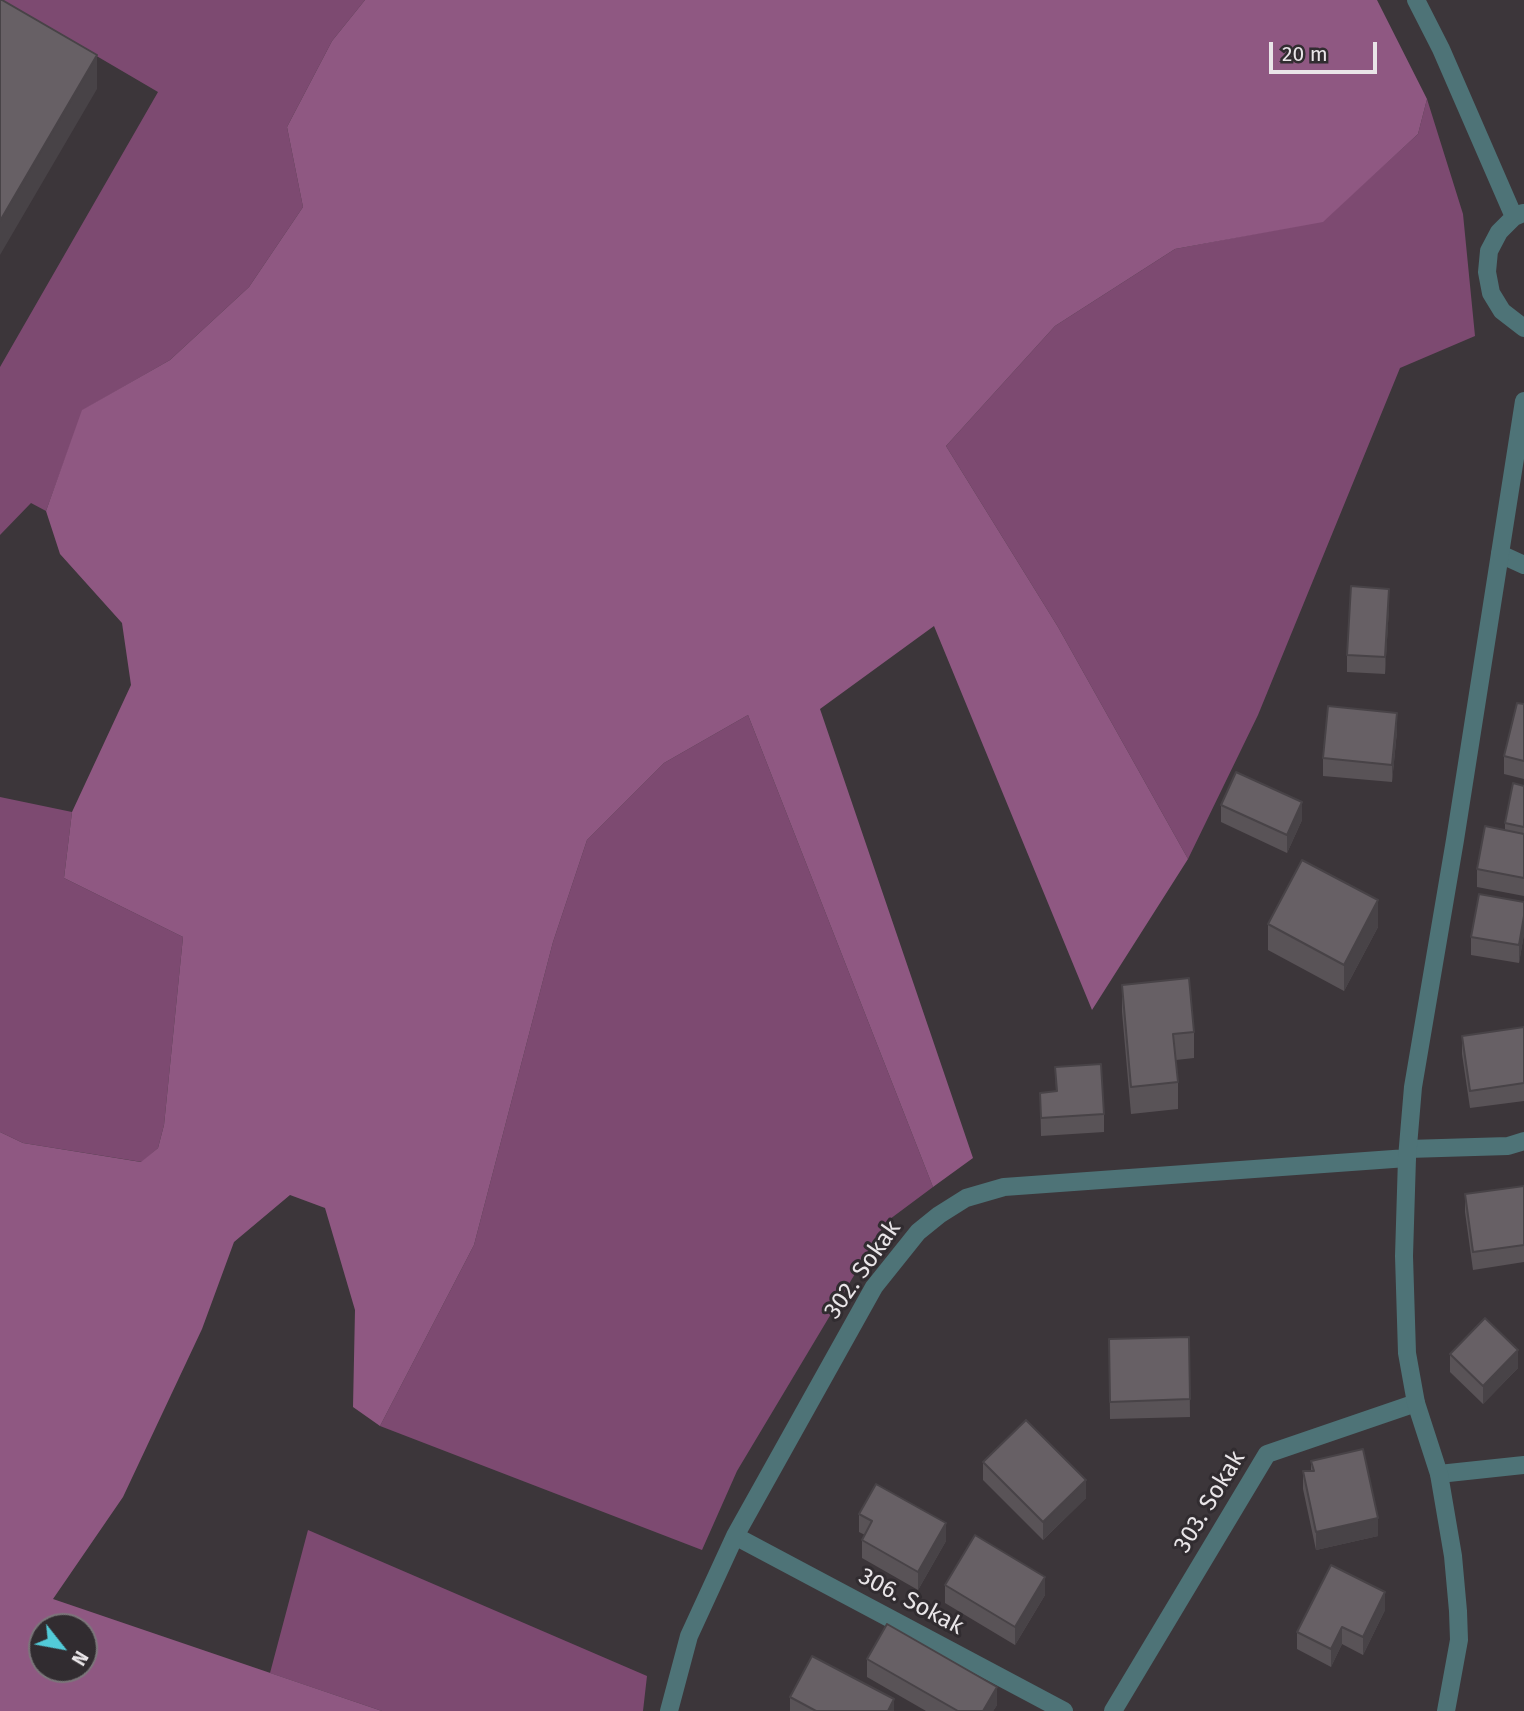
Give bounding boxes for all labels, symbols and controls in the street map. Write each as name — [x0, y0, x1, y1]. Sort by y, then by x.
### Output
scale bar — [1272, 28, 1380, 72]
text: 20 m — [1282, 41, 1328, 67]
street label: 302. Sokak — [819, 1215, 907, 1325]
street label: 303. Sokak — [1168, 1446, 1252, 1558]
street label: 306. Sokak — [854, 1562, 968, 1642]
north arrow — [28, 1613, 98, 1683]
text: N — [67, 1647, 93, 1669]

